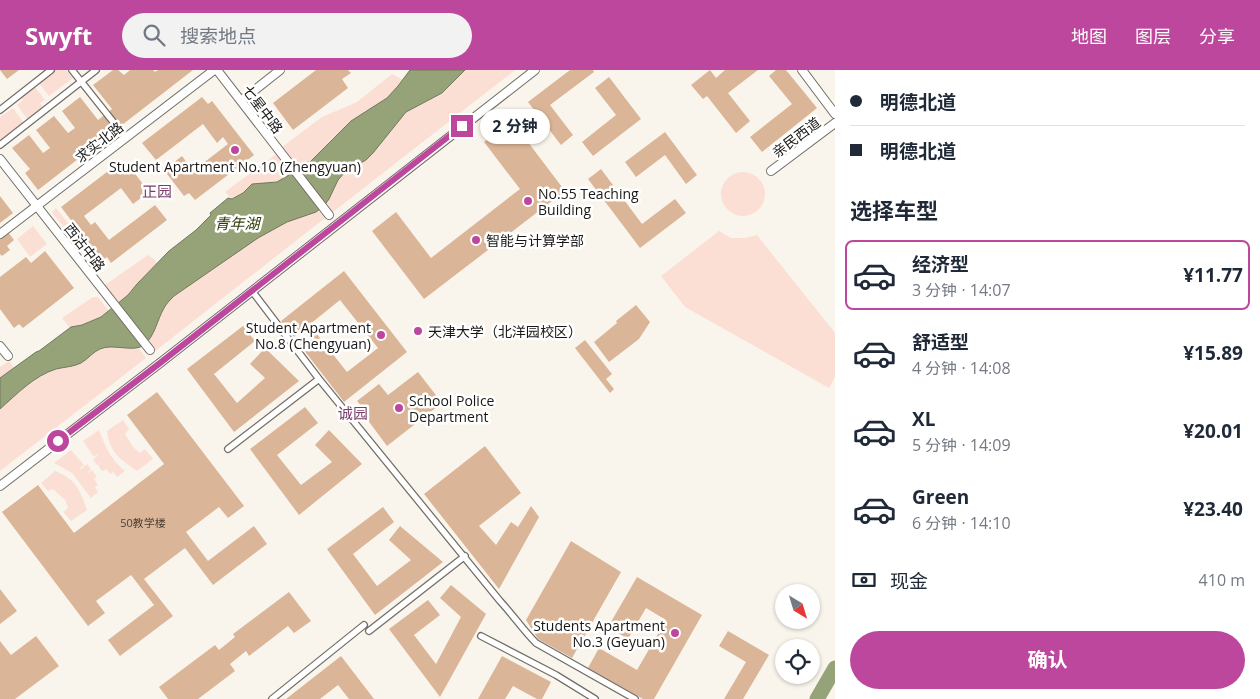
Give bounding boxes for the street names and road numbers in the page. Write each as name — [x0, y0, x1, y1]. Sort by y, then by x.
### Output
street label: 七星中路 — [239, 81, 287, 137]
street label: 亲民西道 — [768, 113, 824, 161]
street label: 求实北路 — [71, 117, 127, 167]
street label: 西沽中路 — [60, 219, 110, 275]

